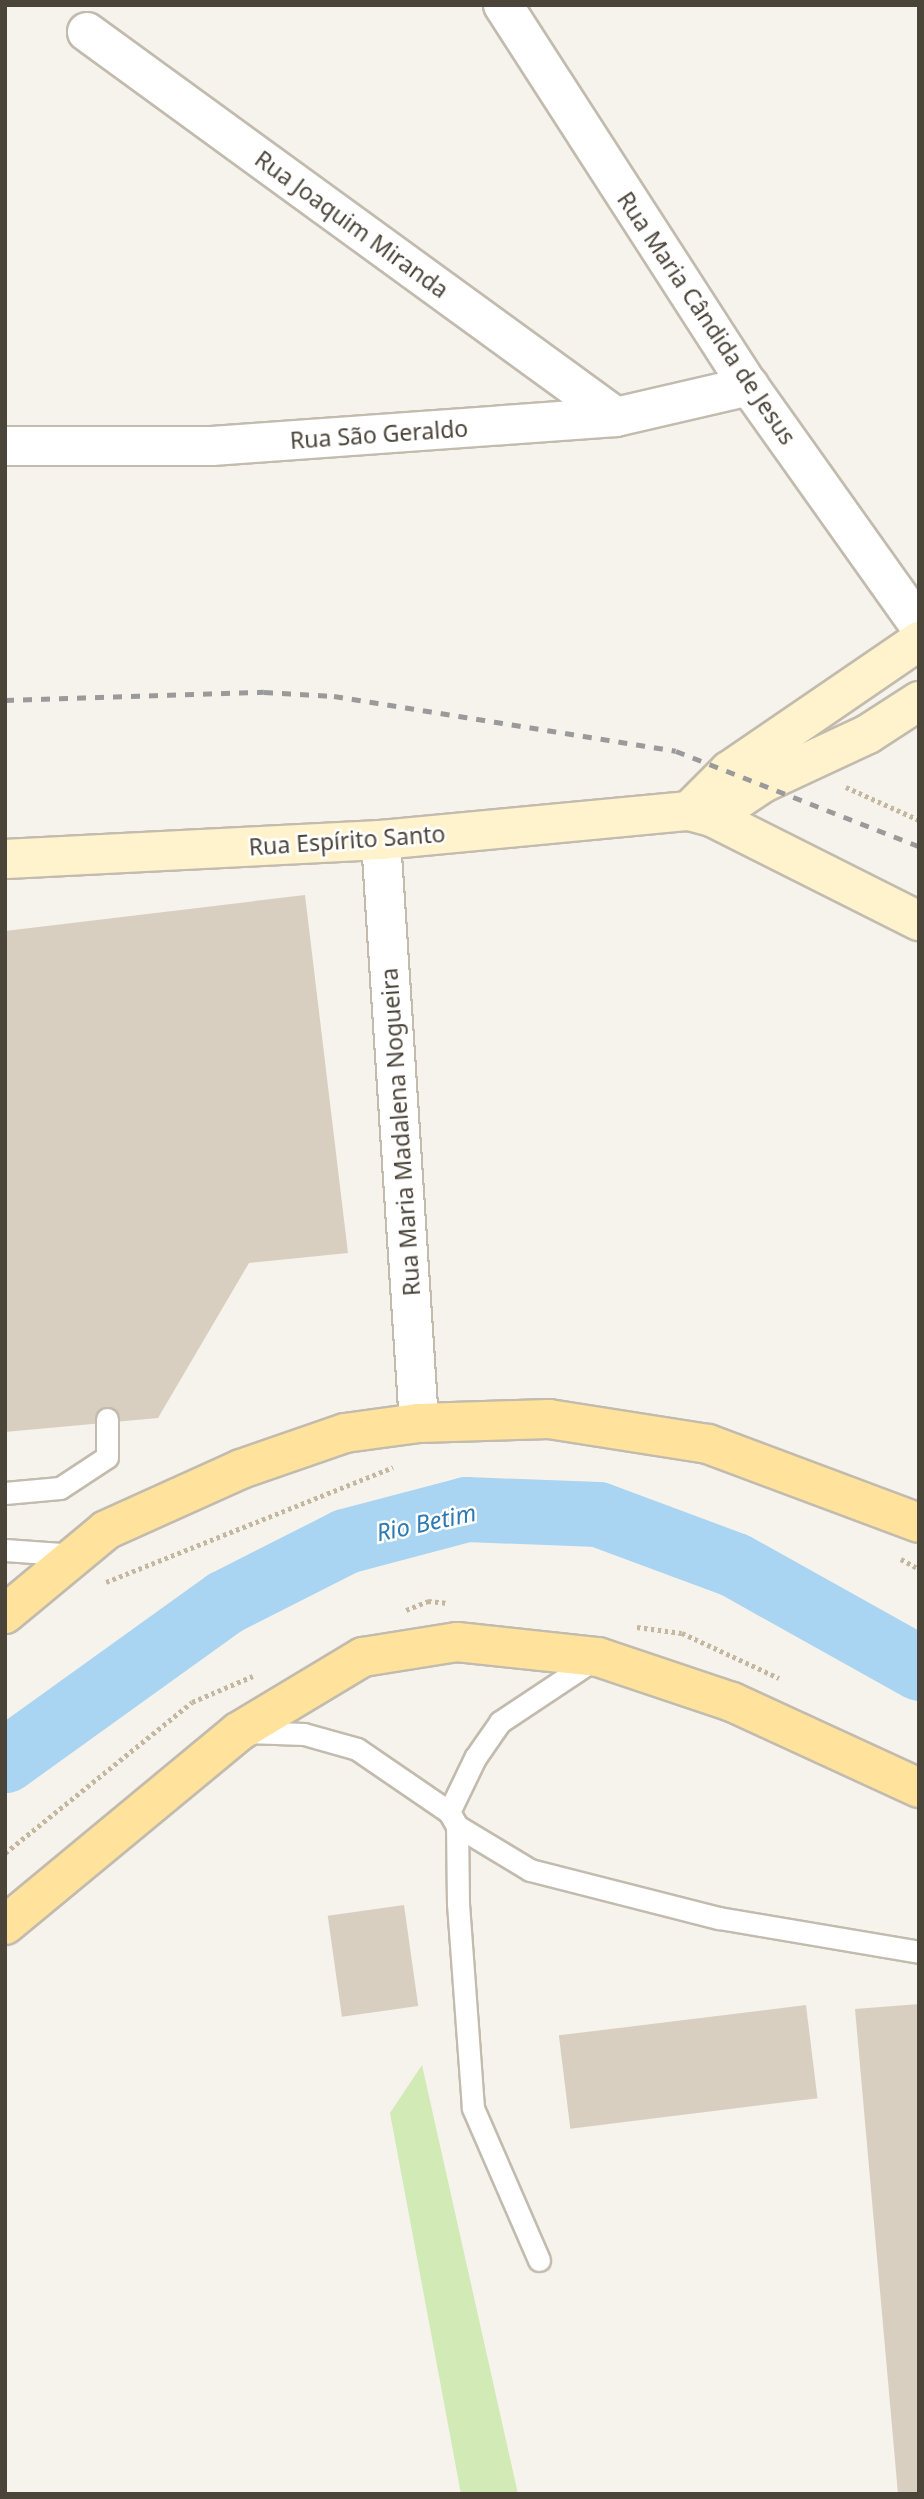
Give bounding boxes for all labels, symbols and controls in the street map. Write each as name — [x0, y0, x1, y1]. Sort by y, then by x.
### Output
street label: Rua Joaquim Miranda — [250, 145, 454, 303]
street label: Rua Maria Cândida de Jesus — [612, 186, 802, 450]
street label: Rua São Geraldo — [289, 414, 469, 454]
street label: Rua Espírito Santo — [248, 819, 446, 861]
street label: Rua Maria Madalena Nogueira — [375, 967, 425, 1297]
water label: Rio Betim — [373, 1497, 479, 1547]

